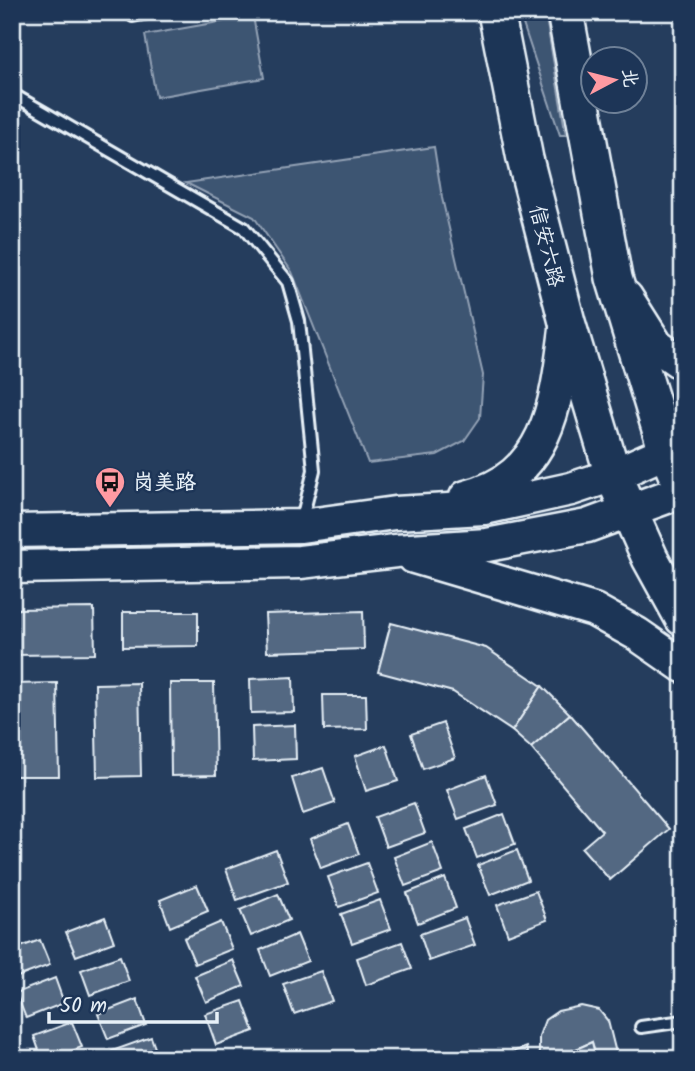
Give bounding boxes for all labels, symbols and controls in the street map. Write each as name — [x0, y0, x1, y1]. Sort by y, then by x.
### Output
north arrow — [580, 46, 650, 116]
text: 北 — [613, 67, 645, 89]
street label: 信安六路 — [519, 202, 572, 291]
bus stop icon: 岗美路 — [93, 465, 127, 509]
place label: 岗美路 — [133, 467, 196, 500]
scale bar — [49, 980, 217, 1024]
text: 50 m — [60, 990, 107, 1023]

